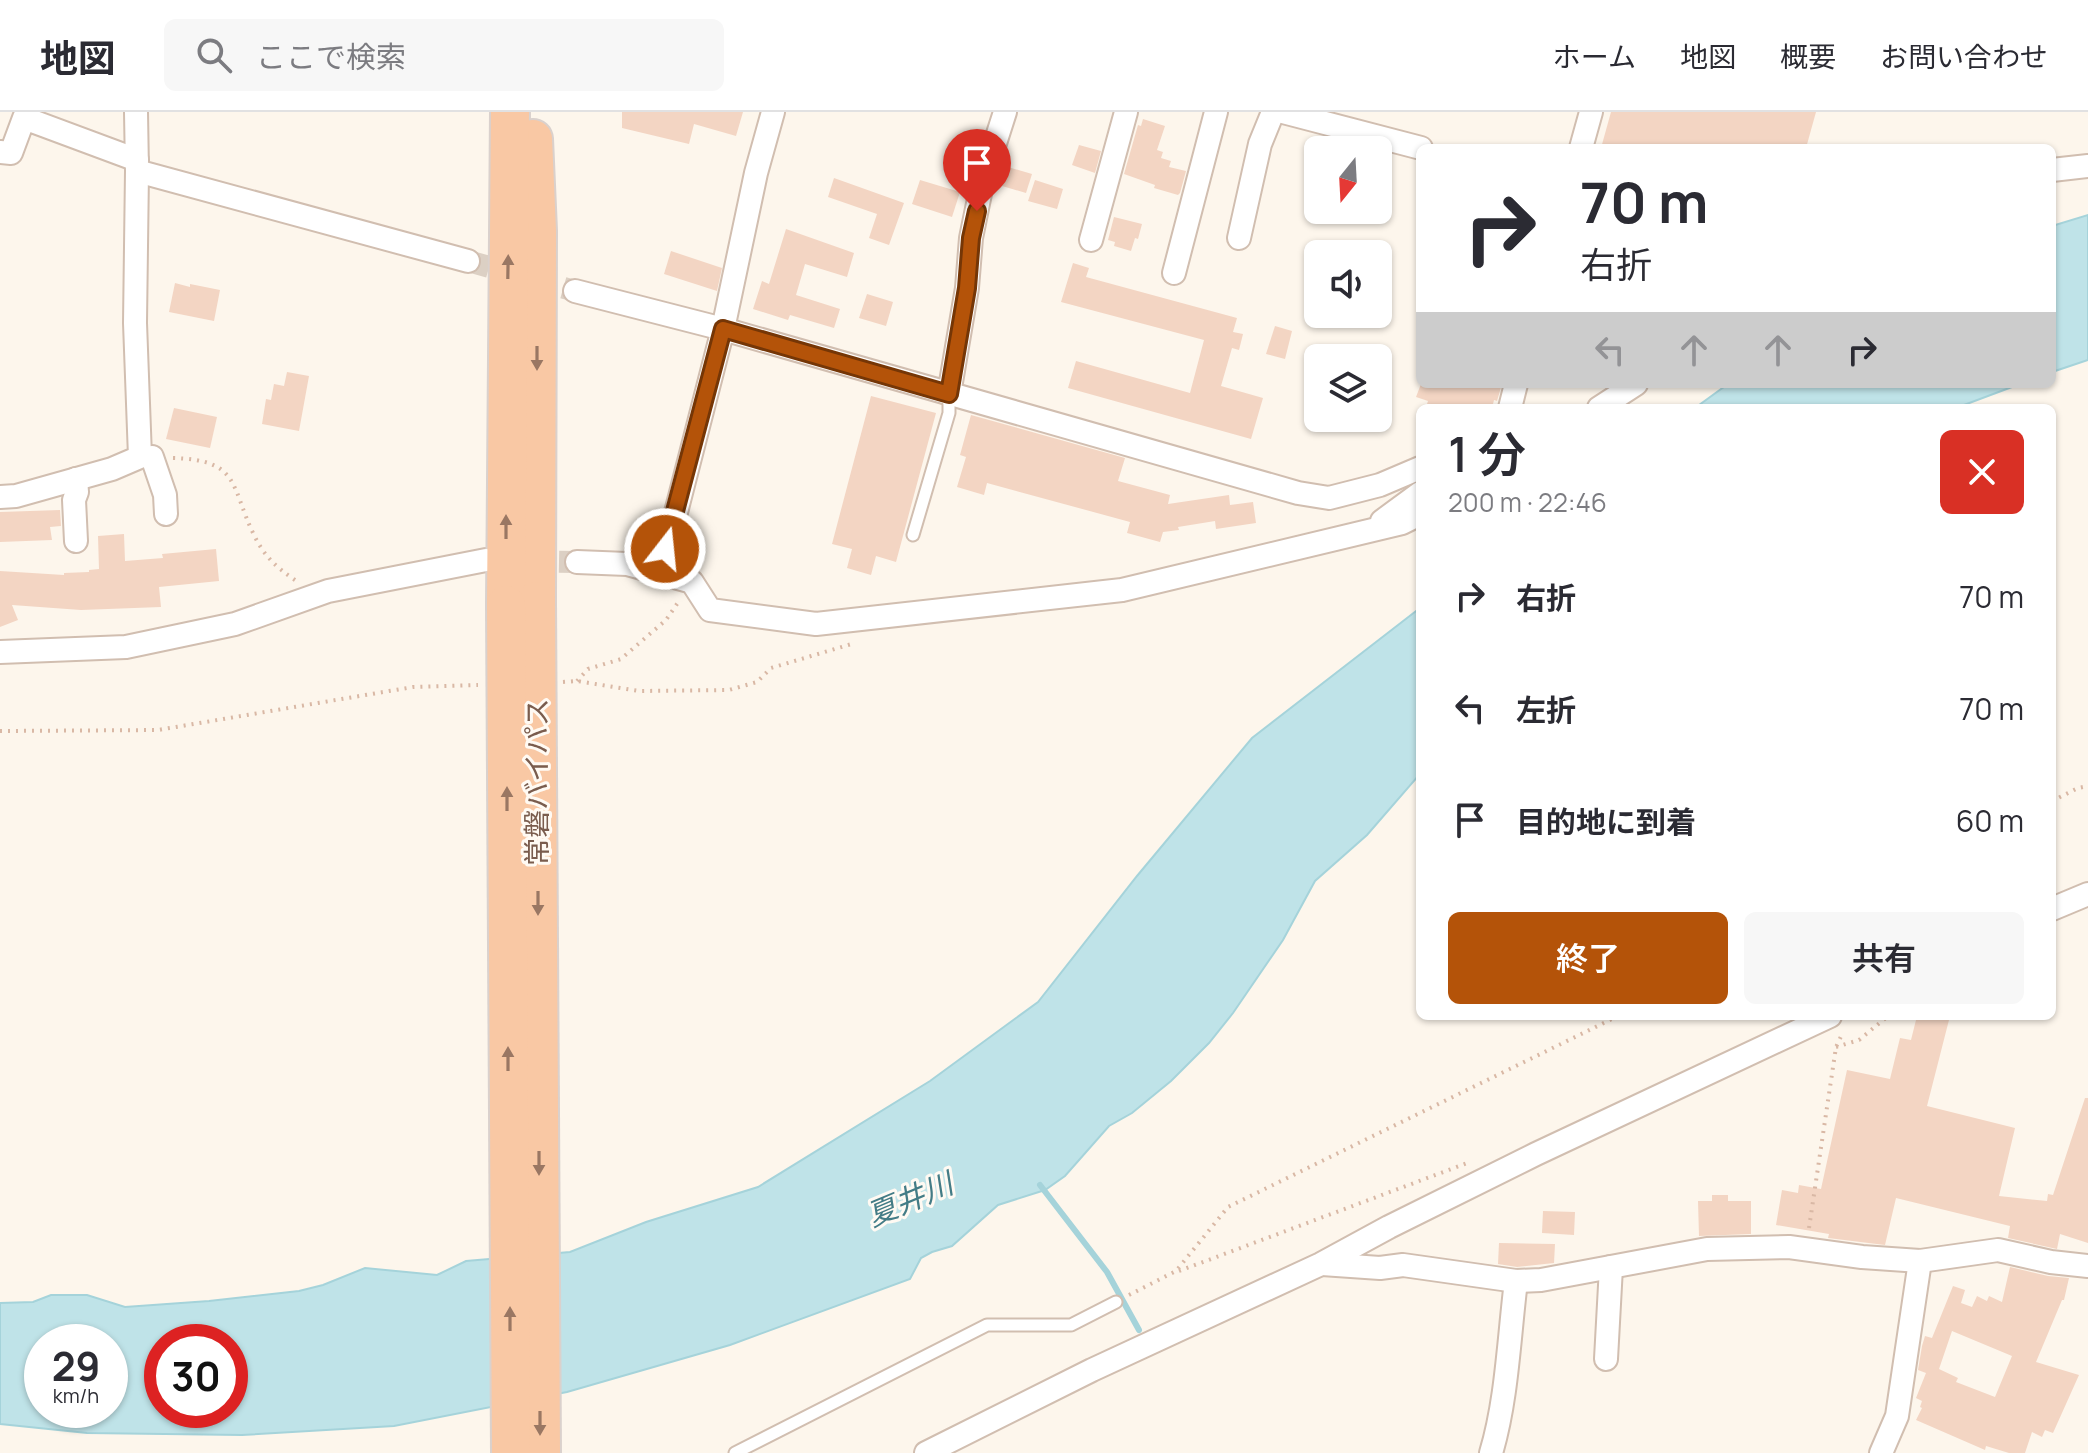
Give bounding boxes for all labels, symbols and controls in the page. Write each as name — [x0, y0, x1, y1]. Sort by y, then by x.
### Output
search box — [164, 19, 724, 91]
text: 地図 — [40, 31, 116, 83]
icon: search — [192, 33, 236, 77]
text: ここで検索 — [256, 36, 406, 77]
text: ホーム — [1553, 37, 1636, 75]
text: 地図 — [1680, 37, 1736, 75]
text: 概要 — [1780, 37, 1836, 75]
text: お問い合わせ — [1880, 37, 2048, 75]
pin — [943, 129, 1011, 211]
north arrow — [1304, 136, 1392, 224]
map controls — [1304, 136, 1392, 432]
icon: arrive — [955, 141, 999, 185]
text: 70 m — [1580, 163, 1708, 240]
icon: right — [1448, 176, 1552, 280]
button: sound — [1304, 240, 1392, 328]
text: 右折 — [1580, 240, 1652, 289]
one-way arrow — [502, 254, 514, 279]
icon: left — [1588, 328, 1632, 372]
icon: ahead — [1672, 328, 1716, 372]
icon: ahead — [1756, 328, 1800, 372]
icon: right — [1840, 328, 1884, 372]
button: layers — [1304, 344, 1392, 432]
one-way arrow — [531, 346, 543, 371]
text: 1 分 — [1448, 421, 1526, 486]
button: close — [1940, 430, 2024, 514]
text: 200 m · 22:46 — [1448, 484, 1607, 520]
position arrow — [623, 507, 707, 591]
one-way arrow — [500, 514, 512, 539]
icon: right — [1448, 574, 1492, 618]
text: 70 m — [1959, 576, 2024, 617]
text: 右折 — [1516, 577, 1576, 618]
icon: left — [1448, 686, 1492, 730]
text: 70 m — [1959, 688, 2024, 729]
text: 左折 — [1516, 689, 1576, 730]
street label: 常磐バイパス — [517, 698, 555, 866]
one-way arrow — [501, 786, 513, 811]
icon: arrive — [1448, 798, 1492, 842]
text: 60 m — [1956, 800, 2024, 841]
text: 目的地に到着 — [1516, 801, 1696, 842]
one-way arrow — [532, 891, 544, 916]
button: 終了 — [1448, 912, 1728, 1004]
button: 共有 — [1744, 912, 2024, 1004]
one-way arrow — [502, 1046, 515, 1071]
one-way arrow — [533, 1151, 545, 1176]
water label: 夏井川 — [860, 1161, 962, 1235]
one-way arrow — [504, 1306, 516, 1331]
speed limit sign: 30 — [144, 1324, 248, 1428]
text: 29 — [52, 1338, 100, 1393]
text: km/h — [53, 1382, 99, 1409]
one-way arrow — [534, 1411, 546, 1436]

